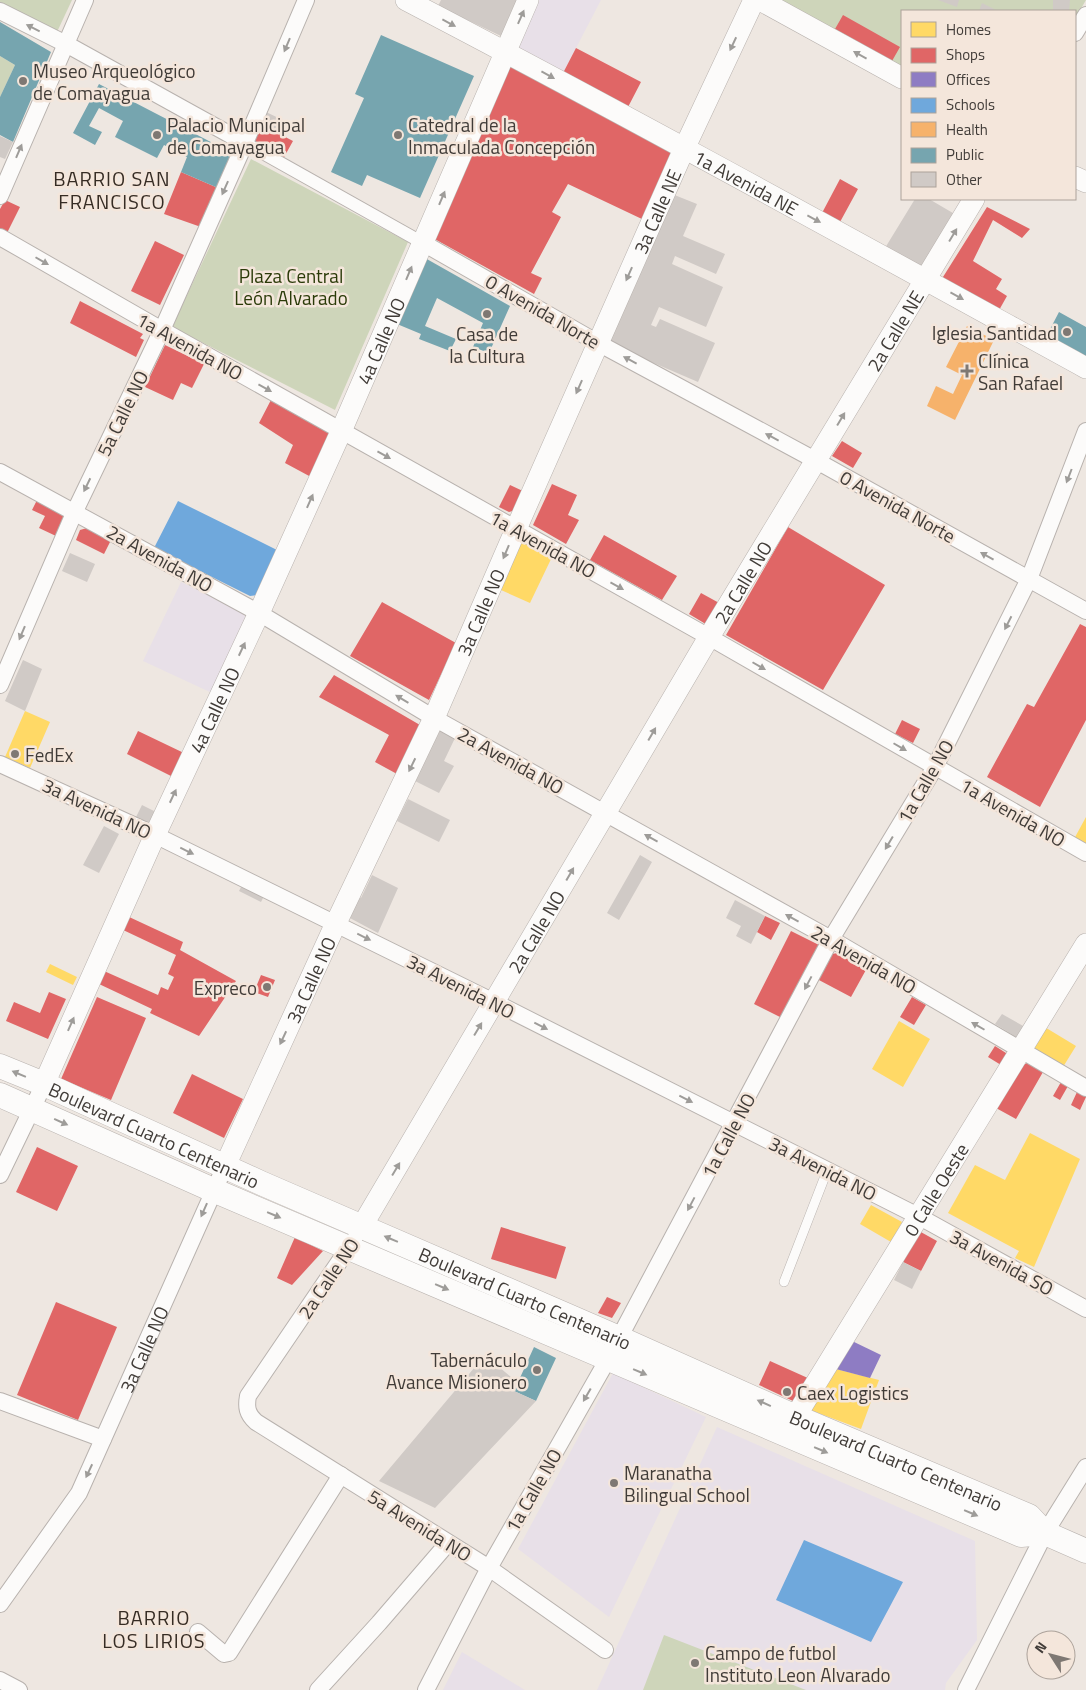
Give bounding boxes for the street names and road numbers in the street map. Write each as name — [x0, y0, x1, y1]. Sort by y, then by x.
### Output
street label: 1a Avenida NE — [689, 142, 804, 222]
street label: 3a Calle NE — [625, 164, 688, 258]
street label: 0 Avenida Norte — [480, 266, 606, 356]
street label: 2a Calle NE — [859, 284, 930, 376]
street label: 4a Calle NO — [349, 293, 412, 389]
street label: 1a Avenida NO — [132, 305, 248, 387]
street label: 5a Calle NO — [89, 365, 155, 461]
street label: 0 Avenida Norte — [835, 462, 961, 550]
street label: 1a Avenida NO — [485, 503, 601, 585]
street label: 2a Avenida NO — [102, 517, 218, 599]
street label: 2a Calle NO — [706, 535, 779, 629]
street label: 3a Calle NO — [448, 564, 512, 660]
street label: 4a Calle NO — [181, 662, 246, 758]
street label: 2a Avenida NO — [453, 719, 569, 801]
street label: 1a Calle NO — [889, 734, 961, 828]
street label: 3a Avenida NO — [38, 770, 156, 846]
street label: 1a Avenida NO — [955, 770, 1071, 854]
street label: 2a Calle NO — [500, 884, 571, 978]
street label: 2a Avenida NO — [806, 917, 922, 1001]
street label: 3a Calle NO — [278, 932, 343, 1027]
street label: 3a Avenida NO — [402, 946, 520, 1026]
street label: Boulevard Cuarto Centenario — [44, 1074, 265, 1195]
street label: 1a Calle NO — [694, 1088, 762, 1182]
street label: 3a Avenida NO — [764, 1128, 882, 1208]
street label: 0 Calle Oeste — [896, 1137, 975, 1241]
street label: 3a Avenida SO — [945, 1221, 1059, 1303]
street label: 2a Calle NO — [290, 1232, 366, 1324]
street label: Boulevard Cuarto Centenario — [414, 1239, 636, 1356]
street label: 3a Calle NO — [111, 1301, 175, 1397]
street label: Boulevard Cuarto Centenario — [785, 1402, 1007, 1518]
street label: 1a Calle NO — [497, 1443, 569, 1537]
street label: 5a Avenida NO — [363, 1482, 477, 1568]

